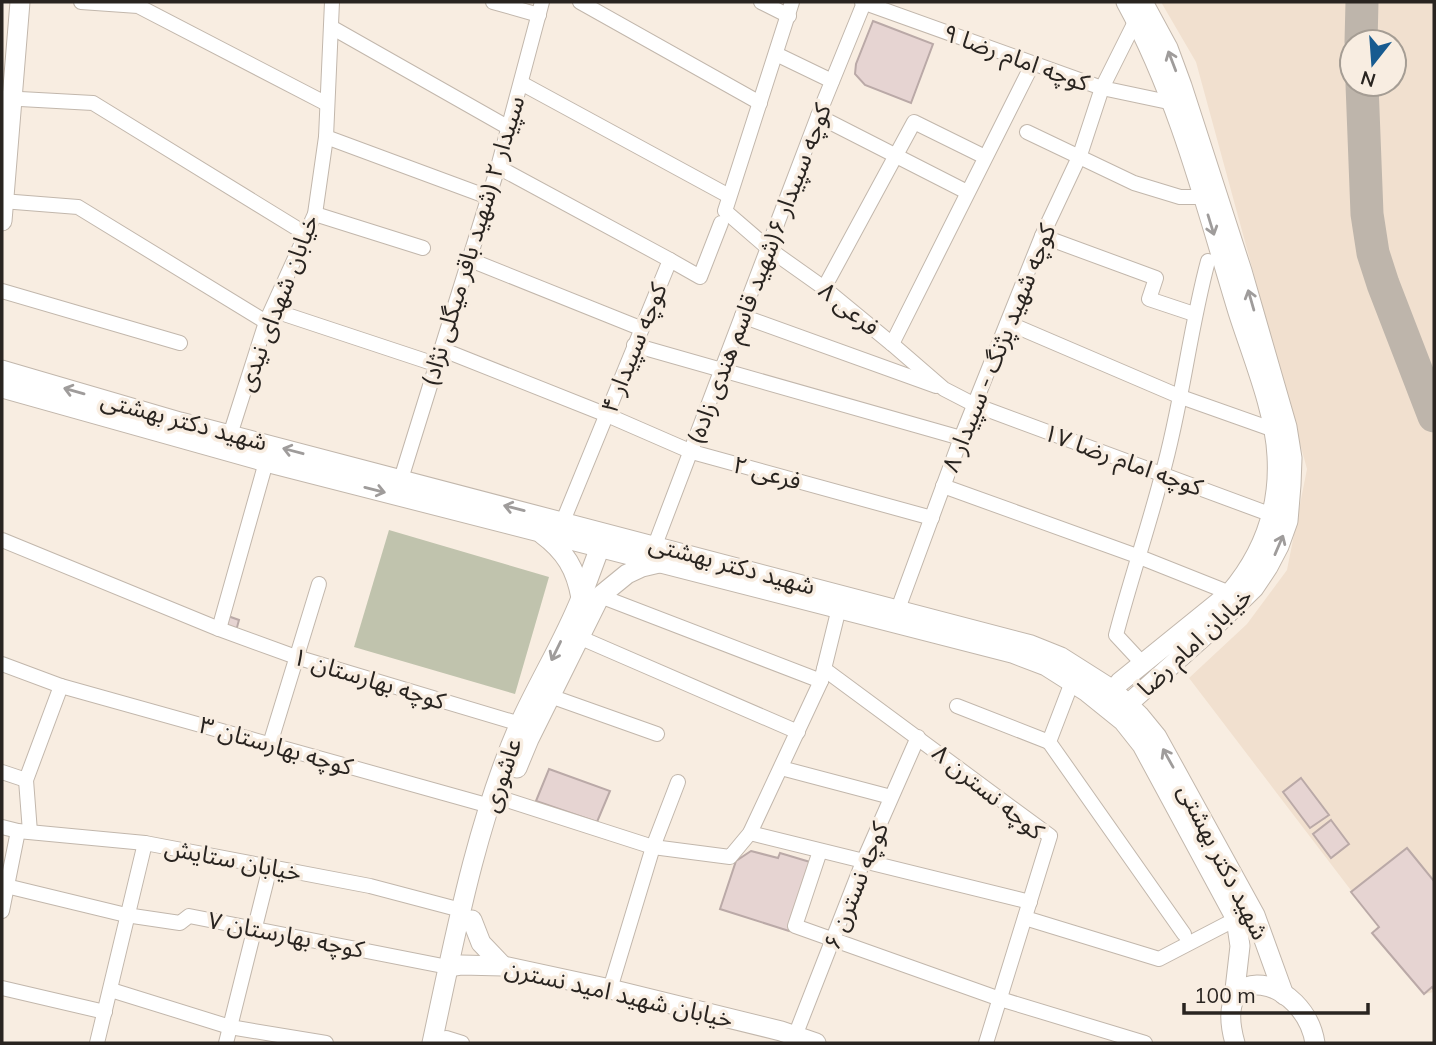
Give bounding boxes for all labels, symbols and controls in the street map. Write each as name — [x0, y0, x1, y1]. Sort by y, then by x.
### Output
street label: کوچه امام رضا ۹ — [938, 17, 1094, 101]
north arrow — [1338, 28, 1408, 98]
one-way arrow — [1165, 51, 1178, 72]
text: N — [1358, 66, 1378, 93]
street label: سپیدار ۲ (شهید باقر میگلی نژاد) — [414, 92, 532, 390]
street label: کوچه سپیدار ۶(شهید قاسم هندی زاده) — [679, 98, 840, 449]
street label: خیابان شهدای نیدی — [230, 210, 325, 395]
one-way arrow — [1206, 214, 1219, 236]
street label: کوچه شهید پژنگ - سپیدار ۸ — [935, 218, 1063, 476]
street label: فرعی ۸ — [813, 275, 886, 342]
street label: کوچه سپیدار ۴ — [593, 277, 674, 417]
one-way arrow — [1243, 290, 1256, 312]
street label: شهید دکتر بهشتی — [98, 383, 271, 457]
one-way arrow — [63, 384, 86, 397]
street label: کوچه امام رضا ۱۷ — [1038, 416, 1208, 506]
one-way arrow — [282, 444, 305, 457]
street label: فرعی ۲ — [730, 449, 805, 496]
one-way arrow — [363, 484, 386, 497]
one-way arrow — [503, 501, 525, 514]
street label: شهید دکتر بهشتی — [646, 527, 819, 601]
one-way arrow — [1273, 535, 1286, 556]
street label: خیابان امام رضا — [1131, 580, 1261, 705]
one-way arrow — [548, 640, 562, 661]
street label: کوچه بهارستان ۱ — [289, 641, 450, 717]
street label: کوچه بهارستان ۳ — [196, 709, 357, 783]
street label: عاشوری — [474, 734, 528, 816]
street label: کوچه نسترن ۸ — [926, 737, 1051, 847]
one-way arrow — [1161, 748, 1175, 769]
street label: شهید دکتر بهشتی — [1172, 779, 1276, 944]
street label: کوچه نسترن ۶ — [816, 816, 896, 954]
street label: خیابان ستایش — [162, 831, 304, 887]
street label: کوچه بهارستان ۷ — [205, 904, 368, 965]
street label: خیابان شهید امید نسترن — [502, 952, 736, 1034]
scale bar — [1184, 972, 1368, 1016]
text: 100 m — [1194, 982, 1256, 1008]

